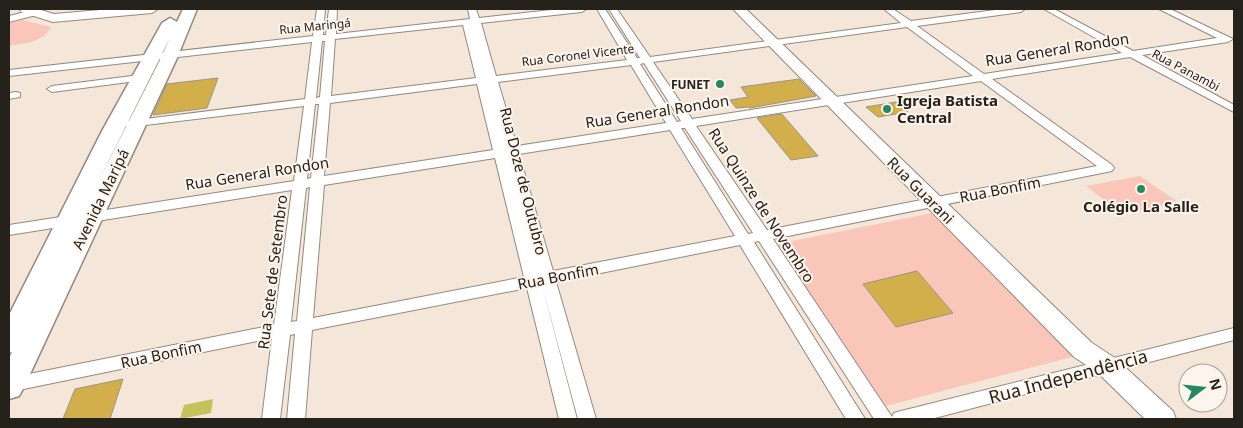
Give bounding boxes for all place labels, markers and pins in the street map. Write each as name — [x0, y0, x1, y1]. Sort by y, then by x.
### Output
place label: FUNET — [671, 76, 710, 93]
marker: FUNET — [714, 78, 726, 90]
place label: Igreja Batista Central — [897, 90, 998, 127]
marker: Igreja Batista Central — [881, 103, 893, 115]
marker: Colégio La Salle — [1135, 183, 1147, 195]
place label: Colégio La Salle — [1083, 196, 1199, 216]

